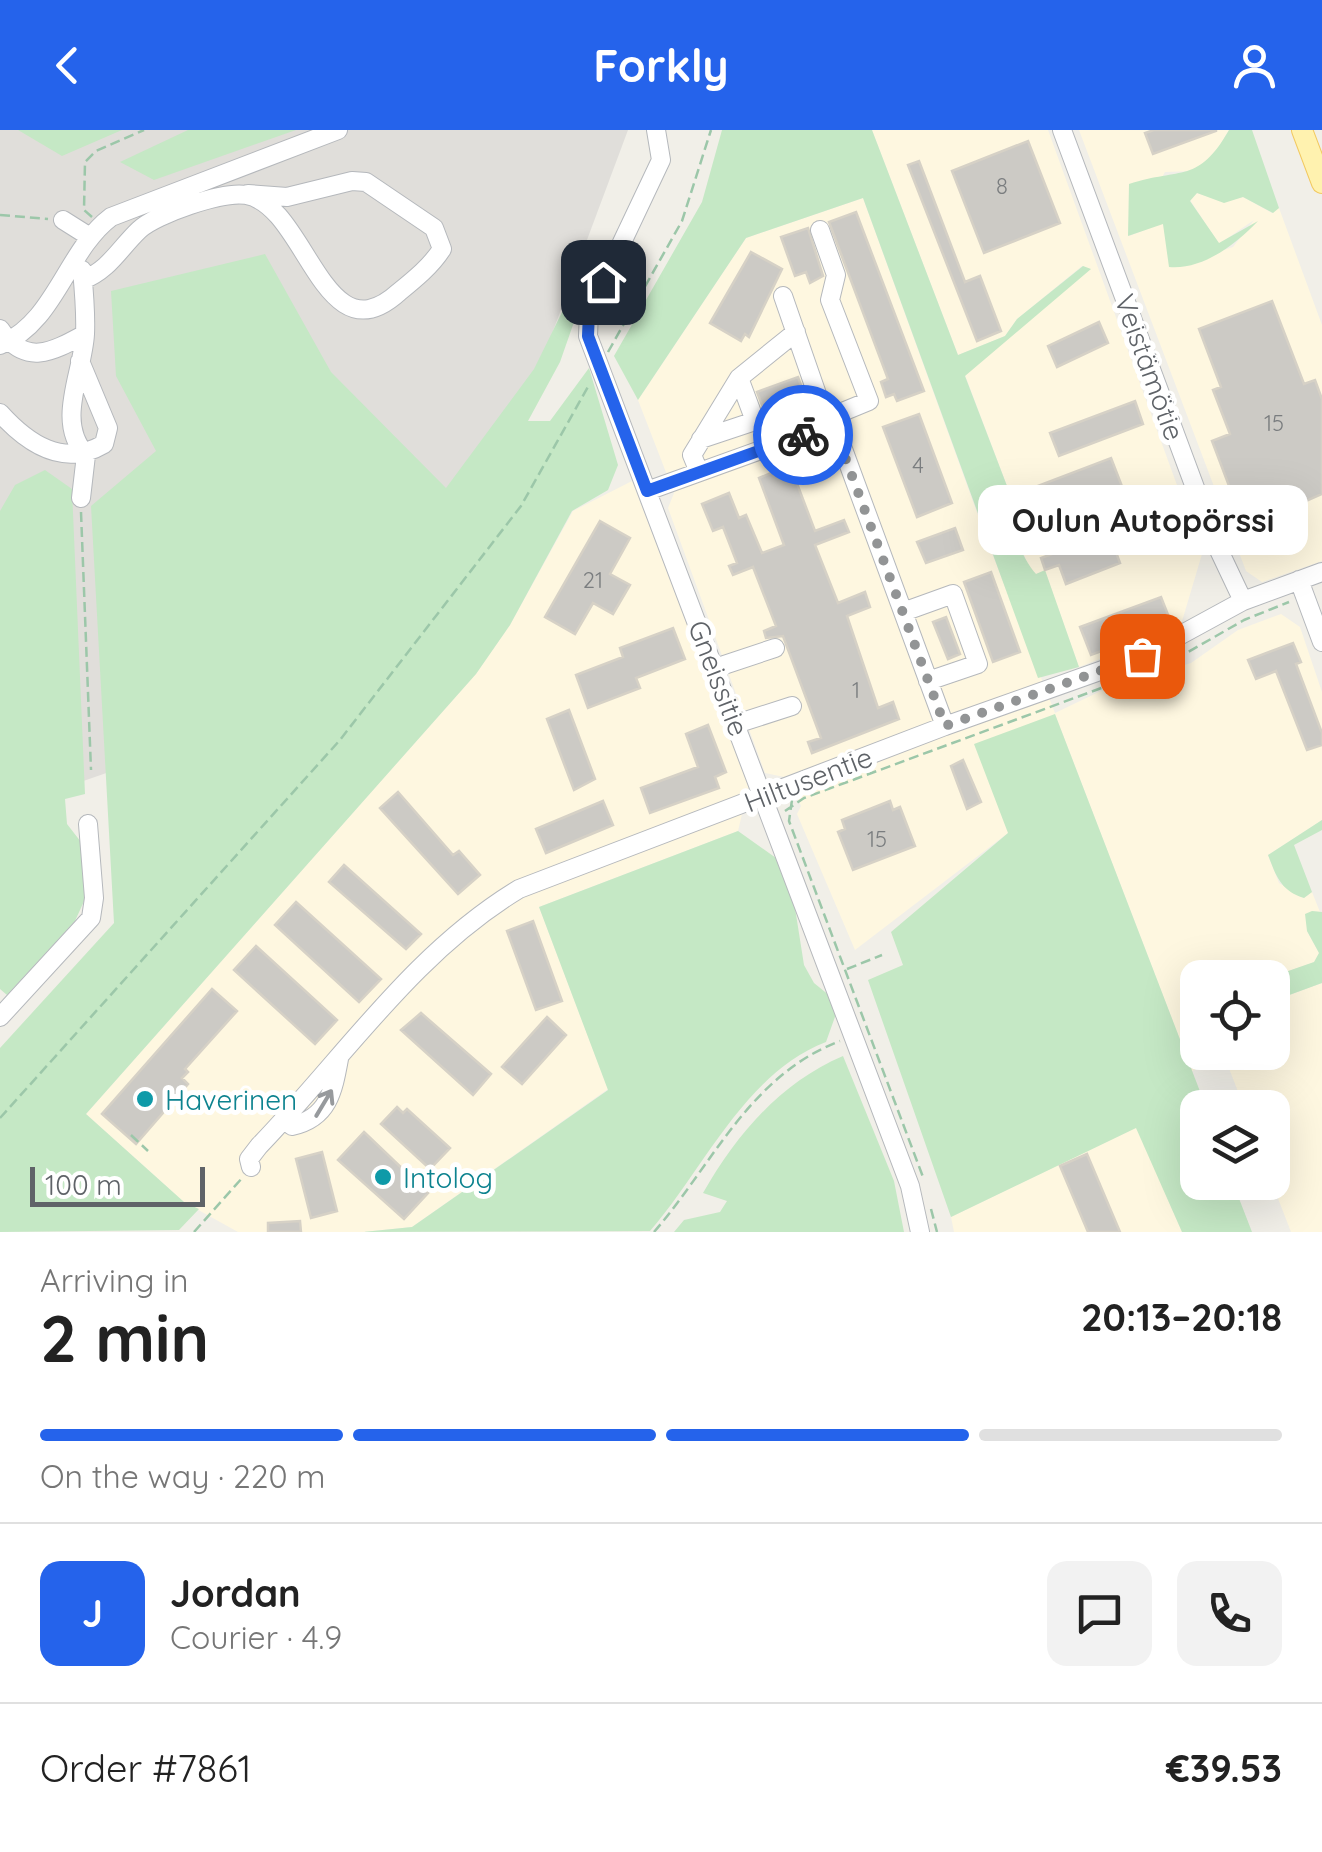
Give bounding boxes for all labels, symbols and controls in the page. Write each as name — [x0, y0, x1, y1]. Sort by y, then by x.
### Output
text: Forkly — [593, 37, 729, 93]
icon: back — [40, 38, 95, 93]
icon: person — [1227, 38, 1282, 93]
house number: 8 — [996, 172, 1008, 200]
pin — [561, 240, 646, 325]
icon: home — [576, 255, 631, 310]
street label: Veistämötie — [1107, 289, 1193, 445]
courier — [753, 385, 853, 485]
icon: bike — [776, 408, 831, 463]
house number: 15 — [1264, 409, 1284, 437]
house number: 4 — [912, 451, 924, 479]
callout: Oulun Autopörssi — [977, 486, 1307, 556]
text: Oulun Autopörssi — [1012, 500, 1274, 540]
house number: 21 — [583, 566, 603, 594]
pin — [1100, 614, 1185, 699]
street label: Gneissitie — [681, 615, 757, 741]
icon: bag — [1115, 629, 1170, 684]
house number: 1 — [852, 676, 860, 704]
street label: Hiltusentie — [739, 739, 877, 819]
house number: 15 — [867, 825, 887, 853]
map controls — [1180, 960, 1290, 1200]
button: locate — [1180, 960, 1290, 1070]
place label: Haverinen — [165, 1082, 297, 1117]
marker: Haverinen — [134, 1088, 156, 1110]
one-way arrow — [314, 1090, 334, 1118]
button: layers — [1180, 1090, 1290, 1200]
place label: Intolog — [403, 1160, 493, 1195]
scale bar — [30, 1162, 205, 1206]
marker: Intolog — [372, 1166, 394, 1188]
text: 100 m — [45, 1167, 122, 1202]
text: Arriving in — [40, 1260, 189, 1300]
text: 20:13–20:18 — [1081, 1293, 1282, 1341]
text: 2 min — [40, 1297, 209, 1378]
text: On the way · 220 m — [40, 1456, 325, 1496]
button: chat — [1047, 1561, 1152, 1666]
button: phone — [1177, 1561, 1282, 1666]
text: Jordan — [170, 1569, 301, 1617]
text: J — [82, 1589, 103, 1637]
text: Courier · 4.9 — [170, 1617, 342, 1657]
text: Order #7861 — [40, 1744, 252, 1792]
text: €39.53 — [1166, 1744, 1282, 1792]

